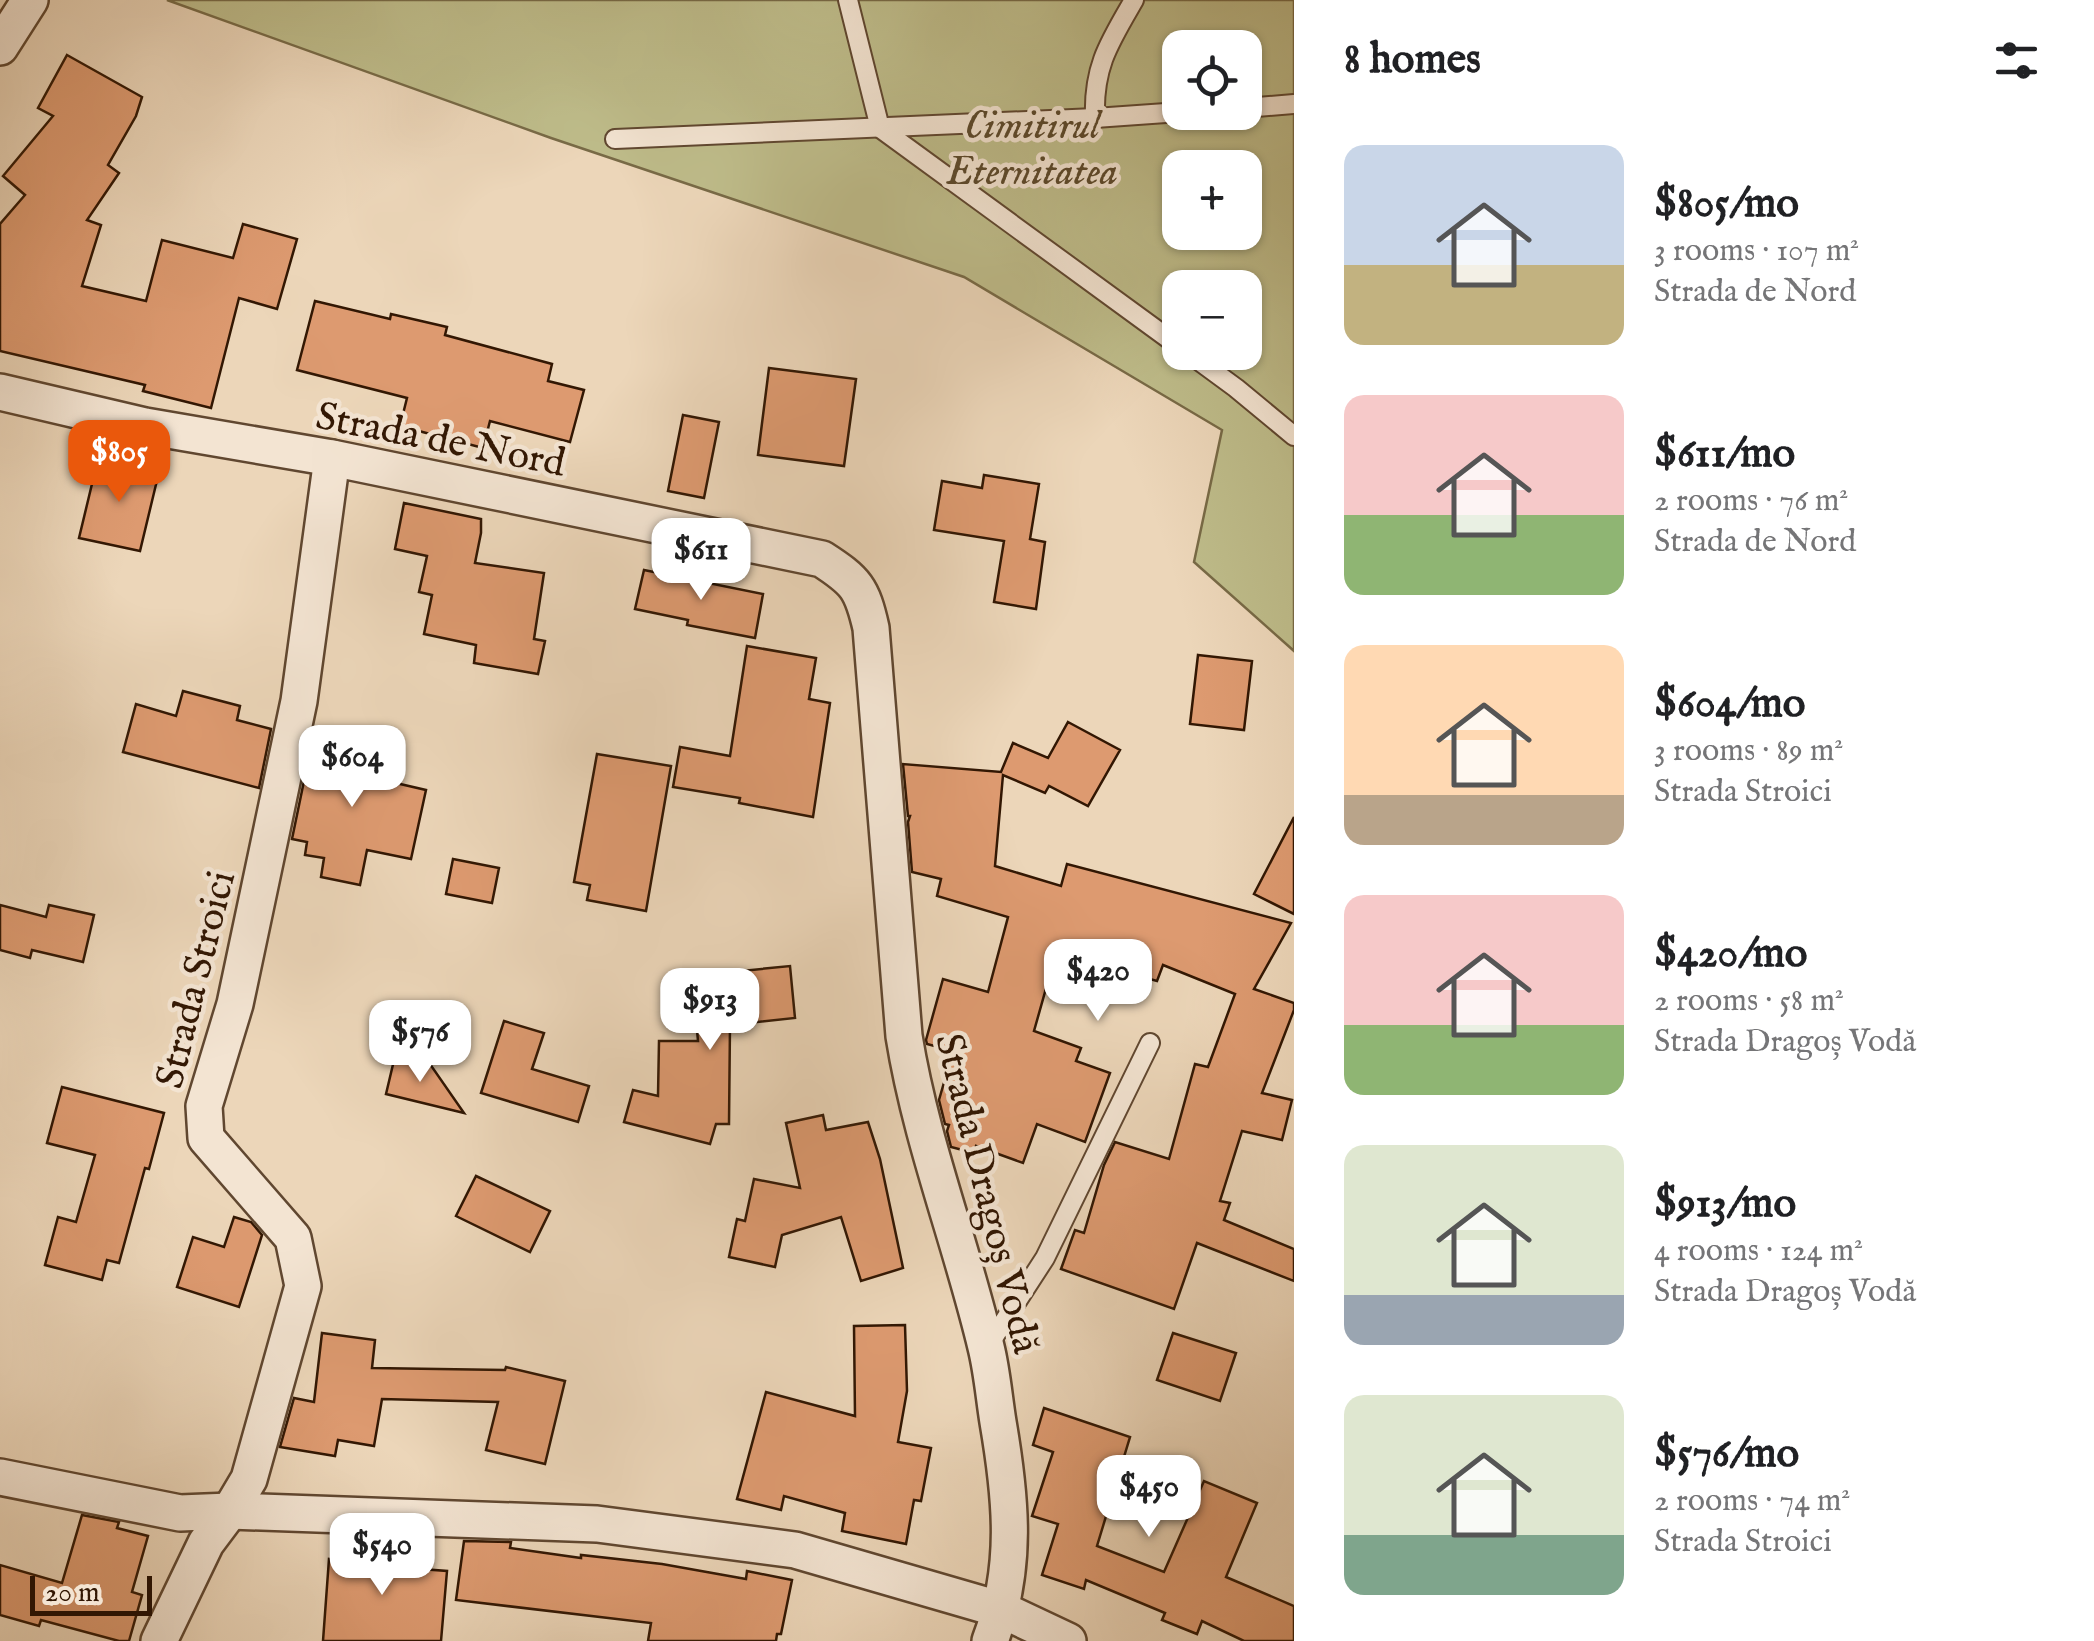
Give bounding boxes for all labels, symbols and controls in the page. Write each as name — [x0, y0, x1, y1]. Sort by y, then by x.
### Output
map controls — [1162, 30, 1262, 370]
button: locate — [1162, 30, 1262, 130]
icon: filters — [1989, 33, 2044, 88]
text: 8 homes — [1344, 34, 1481, 87]
park label: Cimitirul Eternitatea — [945, 102, 1118, 199]
button: + — [1162, 150, 1262, 250]
text: $805/mo — [1654, 178, 1799, 231]
icon: home — [1424, 185, 1544, 305]
text: 3 rooms · 107 m² — [1654, 231, 1859, 272]
button: − — [1162, 270, 1262, 370]
text: Strada de Nord — [1654, 272, 1856, 313]
street label: Strada de Nord — [311, 392, 570, 491]
pin: $805 — [60, 420, 178, 505]
text: $611/mo — [1654, 428, 1795, 481]
text: $805 — [90, 432, 148, 473]
icon: home — [1424, 435, 1544, 555]
text: 2 rooms · 76 m² — [1654, 481, 1848, 522]
pin: $611 — [642, 518, 760, 603]
text: Strada de Nord — [1654, 522, 1856, 563]
text: $611 — [674, 530, 728, 571]
text: $604/mo — [1654, 678, 1805, 731]
icon: home — [1424, 685, 1544, 805]
pin: $604 — [293, 725, 411, 810]
text: 3 rooms · 89 m² — [1654, 731, 1843, 772]
text: $604 — [321, 737, 383, 778]
text: Strada Stroici — [1654, 772, 1832, 813]
street label: Strada Stroici — [146, 866, 249, 1094]
text: $420/mo — [1654, 928, 1807, 981]
icon: home — [1424, 935, 1544, 1055]
pin: $420 — [1039, 939, 1157, 1024]
text: $420 — [1066, 951, 1130, 992]
pin: $913 — [651, 968, 769, 1053]
text: $913 — [682, 980, 738, 1021]
text: 2 rooms · 58 m² — [1654, 981, 1844, 1022]
pin: $576 — [361, 1000, 479, 1085]
text: $576 — [391, 1012, 449, 1053]
text: Strada Dragoș Vodă — [1654, 1022, 1916, 1063]
street label: Strada Dragoș Vodă — [921, 1029, 1050, 1360]
text: $913/mo — [1654, 1178, 1796, 1231]
icon: home — [1424, 1185, 1544, 1305]
text: 4 rooms · 124 m² — [1654, 1231, 1863, 1272]
text: Strada Dragoș Vodă — [1654, 1272, 1916, 1313]
text: $576/mo — [1654, 1428, 1799, 1481]
icon: home — [1424, 1435, 1544, 1555]
pin: $450 — [1090, 1455, 1208, 1540]
text: $450 — [1119, 1467, 1179, 1508]
text: 2 rooms · 74 m² — [1654, 1481, 1850, 1522]
pin: $540 — [323, 1513, 441, 1598]
text: Strada Stroici — [1654, 1522, 1832, 1563]
text: $540 — [352, 1525, 412, 1566]
scale bar — [30, 1571, 152, 1616]
text: 20 m — [45, 1576, 100, 1611]

